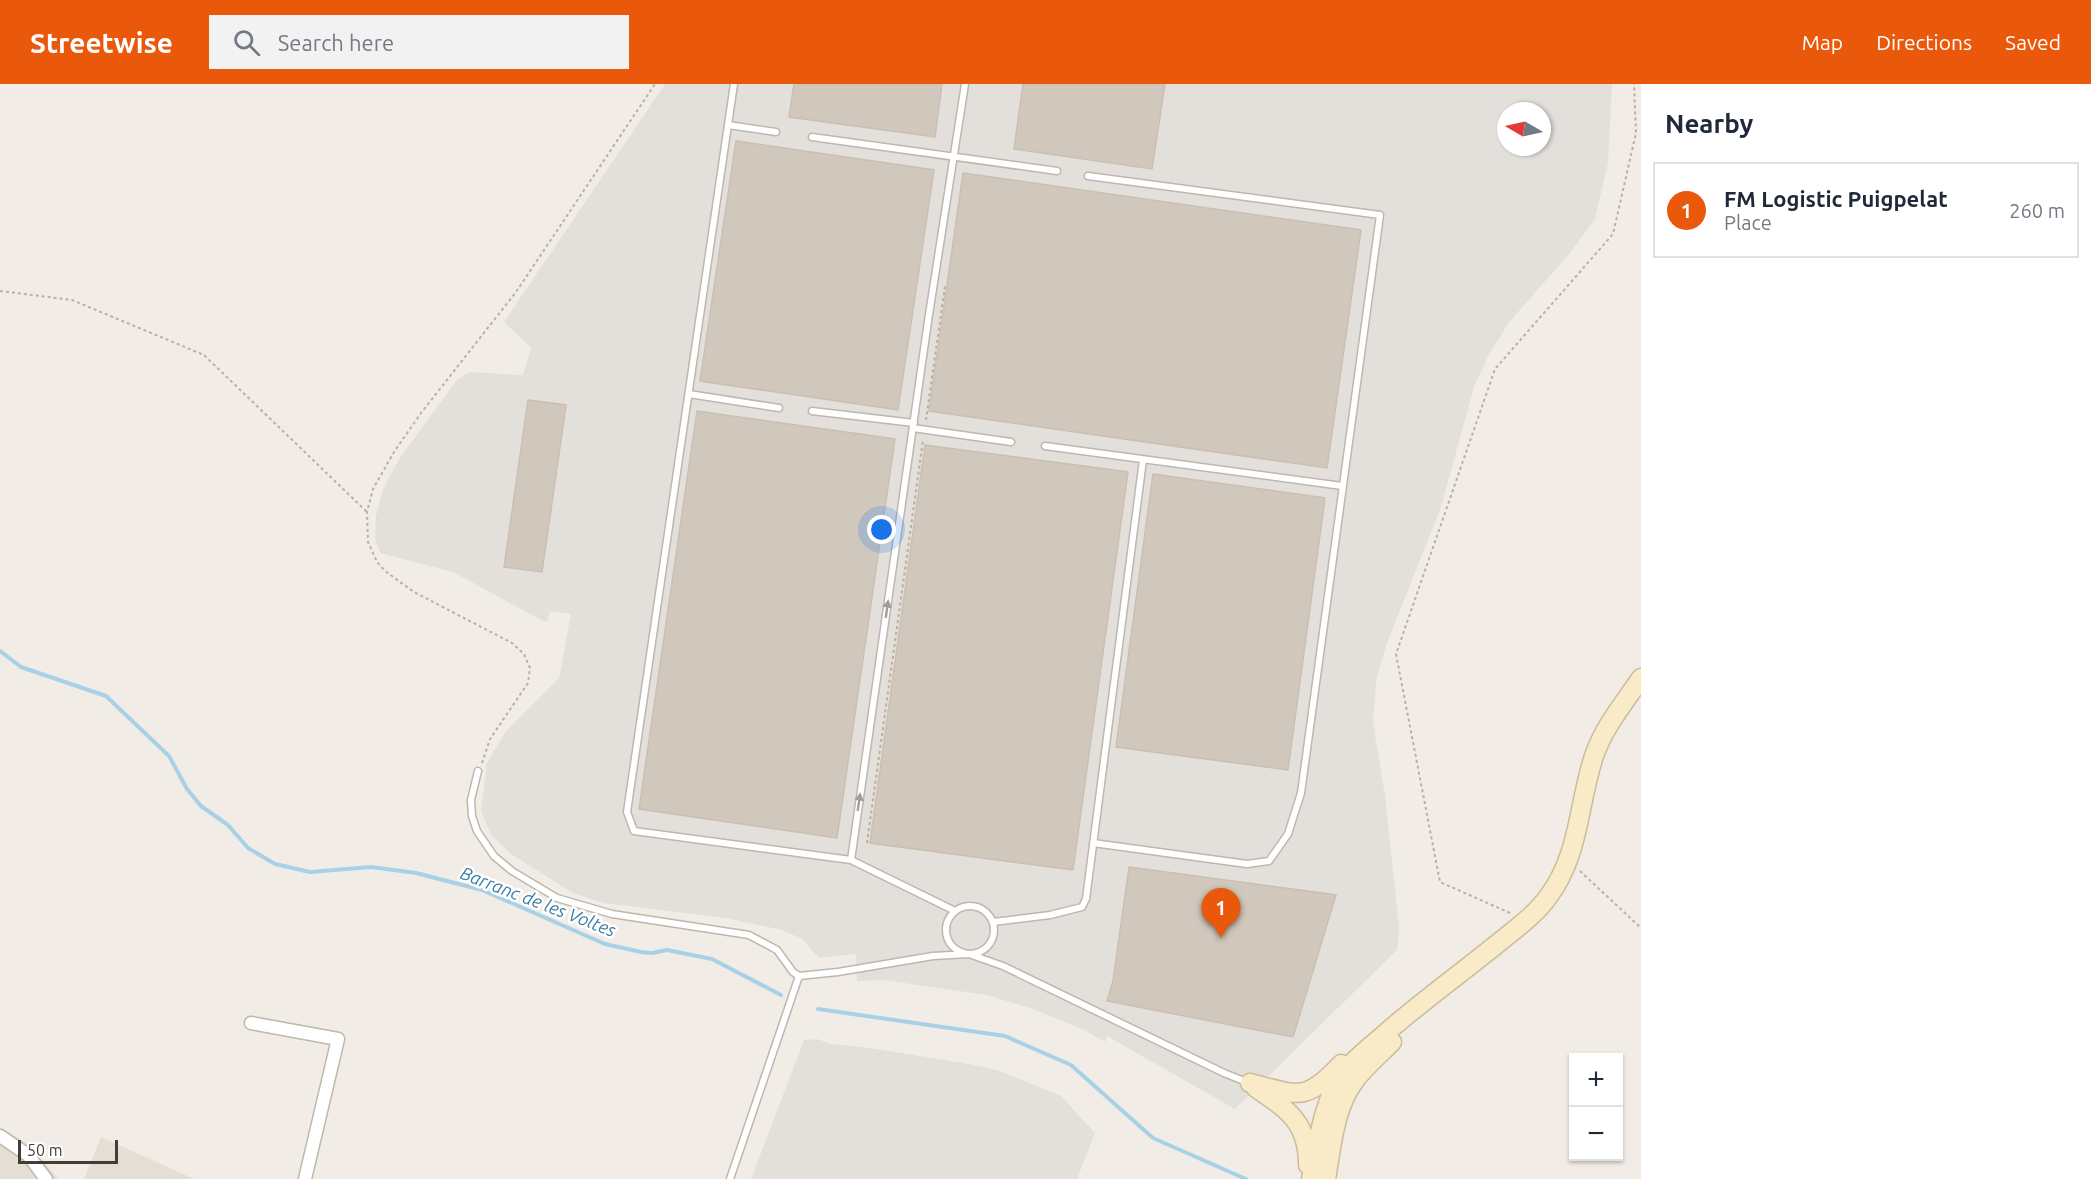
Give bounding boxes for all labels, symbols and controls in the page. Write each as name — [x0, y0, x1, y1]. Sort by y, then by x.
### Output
search box — [209, 15, 629, 69]
icon: search — [230, 26, 263, 59]
text: Streetwise — [30, 27, 173, 58]
text: Search here — [278, 30, 394, 55]
text: Map — [1802, 30, 1843, 54]
text: Directions — [1876, 30, 1972, 54]
text: Saved — [2005, 30, 2061, 54]
north arrow — [1497, 102, 1551, 156]
text: Nearby — [1665, 109, 1753, 138]
text: FM Logistic Puigpelat — [1724, 186, 1948, 211]
text: 1 — [1681, 199, 1692, 222]
text: 260 m — [2009, 199, 2065, 222]
text: Place — [1724, 211, 1772, 234]
your location — [867, 515, 896, 544]
one-way arrow — [883, 600, 892, 619]
one-way arrow — [855, 793, 864, 812]
water label: Barranc de les Voltes — [458, 862, 619, 940]
pin: 1 — [1202, 888, 1240, 938]
map controls — [1569, 1053, 1623, 1161]
button: + — [1569, 1053, 1623, 1107]
button: − — [1569, 1107, 1623, 1161]
scale bar — [18, 1137, 118, 1164]
text: 50 m — [27, 1141, 63, 1159]

